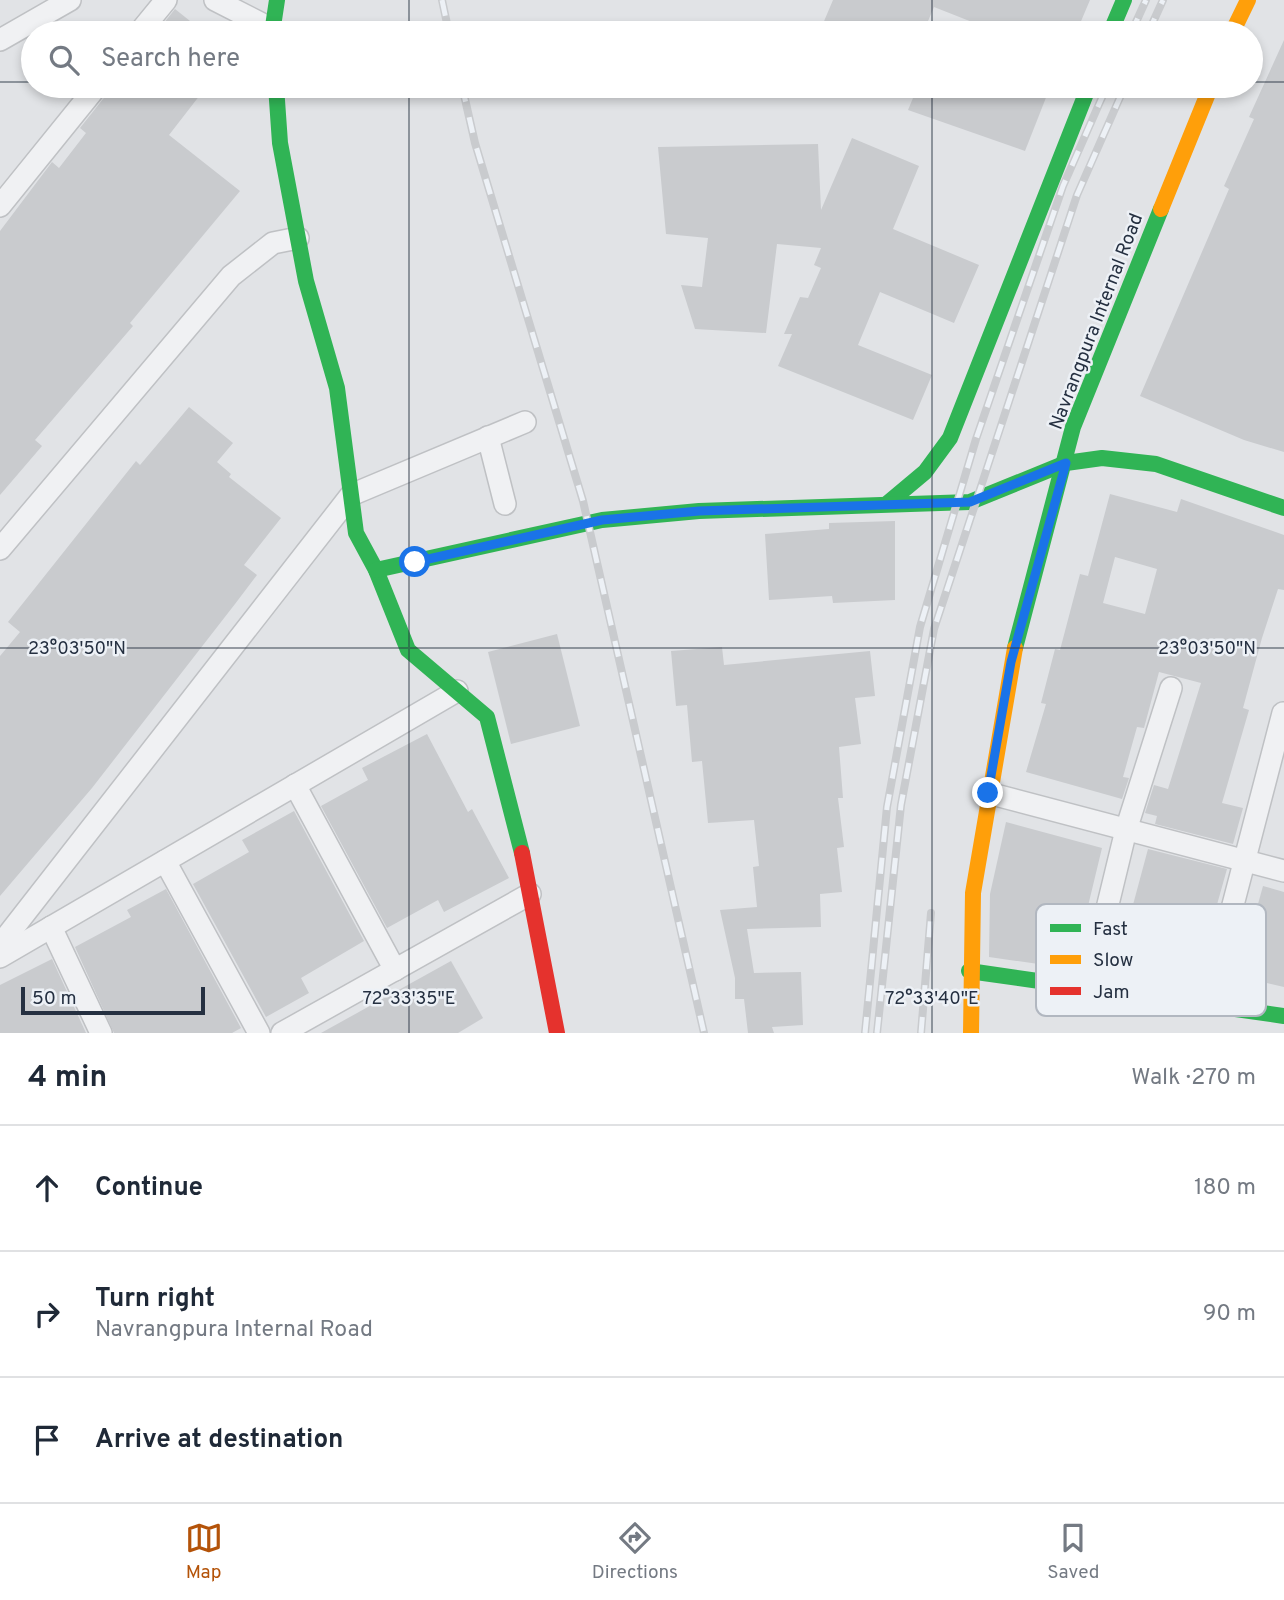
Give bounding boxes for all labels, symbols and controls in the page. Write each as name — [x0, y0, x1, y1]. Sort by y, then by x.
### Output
search box — [21, 21, 1263, 98]
icon: search — [45, 41, 83, 79]
text: Search here — [101, 43, 240, 76]
street label: Navrangpura Internal Road — [1045, 210, 1149, 433]
route start — [399, 546, 430, 577]
text: 23°03'50"N — [28, 638, 126, 661]
text: 23°03'50"N — [1158, 638, 1256, 661]
route end — [972, 777, 1003, 808]
legend — [1036, 904, 1266, 1016]
text: Fast — [1093, 918, 1128, 942]
text: Slow — [1093, 949, 1133, 973]
text: Jam — [1093, 981, 1130, 1005]
scale bar — [21, 984, 205, 1016]
text: 50 m — [32, 987, 77, 1011]
text: 72°33'35"E — [362, 988, 456, 1011]
text: 72°33'40"E — [885, 988, 979, 1011]
text: 4 min — [28, 1060, 107, 1097]
text: Walk · 270 m — [1131, 1064, 1256, 1093]
icon: ahead — [28, 1169, 66, 1207]
text: Continue — [95, 1172, 203, 1205]
text: 180 m — [1194, 1174, 1256, 1203]
text: Turn right — [95, 1283, 215, 1316]
icon: right — [28, 1295, 66, 1333]
text: 90 m — [1203, 1300, 1256, 1329]
text: Navrangpura Internal Road — [95, 1316, 373, 1345]
icon: arrive — [28, 1421, 66, 1459]
text: Arrive at destination — [95, 1424, 343, 1457]
tab: Map — [185, 1519, 223, 1585]
tab: Directions — [592, 1519, 678, 1585]
tab: Saved — [1047, 1519, 1099, 1585]

